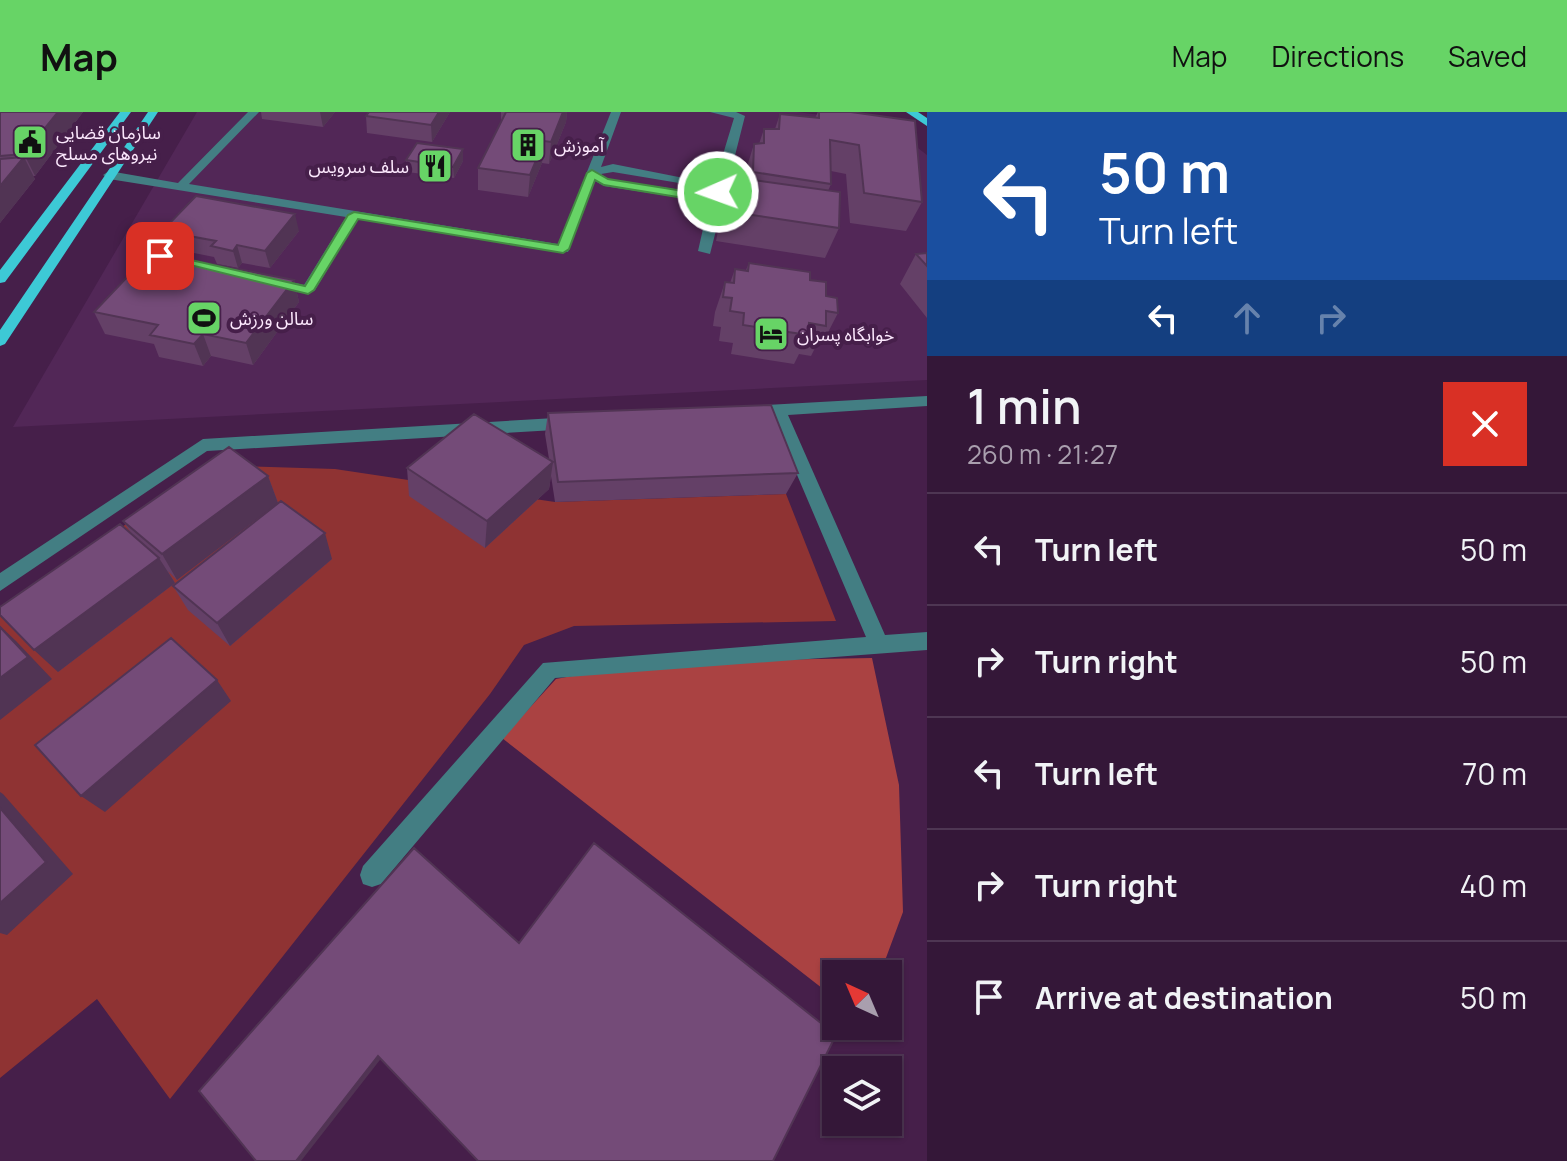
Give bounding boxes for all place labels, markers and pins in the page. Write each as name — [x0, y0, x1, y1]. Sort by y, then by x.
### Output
place label: سازمان قضایی نیروهای مسلح — [56, 120, 161, 167]
public building icon: سازمان قضایی نیروهای مسلح — [11, 123, 49, 161]
building icon: آموزش — [509, 126, 547, 164]
place label: آموزش — [554, 133, 605, 157]
restaurant icon: سلف سرویس — [416, 147, 454, 185]
place label: سلف سرویس — [309, 154, 409, 178]
pin — [126, 222, 194, 290]
sports icon: سالن ورزش — [185, 299, 223, 337]
place label: سالن ورزش — [230, 306, 313, 330]
hotel icon: خوابگاه پسران — [752, 315, 790, 353]
place label: خوابگاه پسران — [797, 322, 894, 346]

